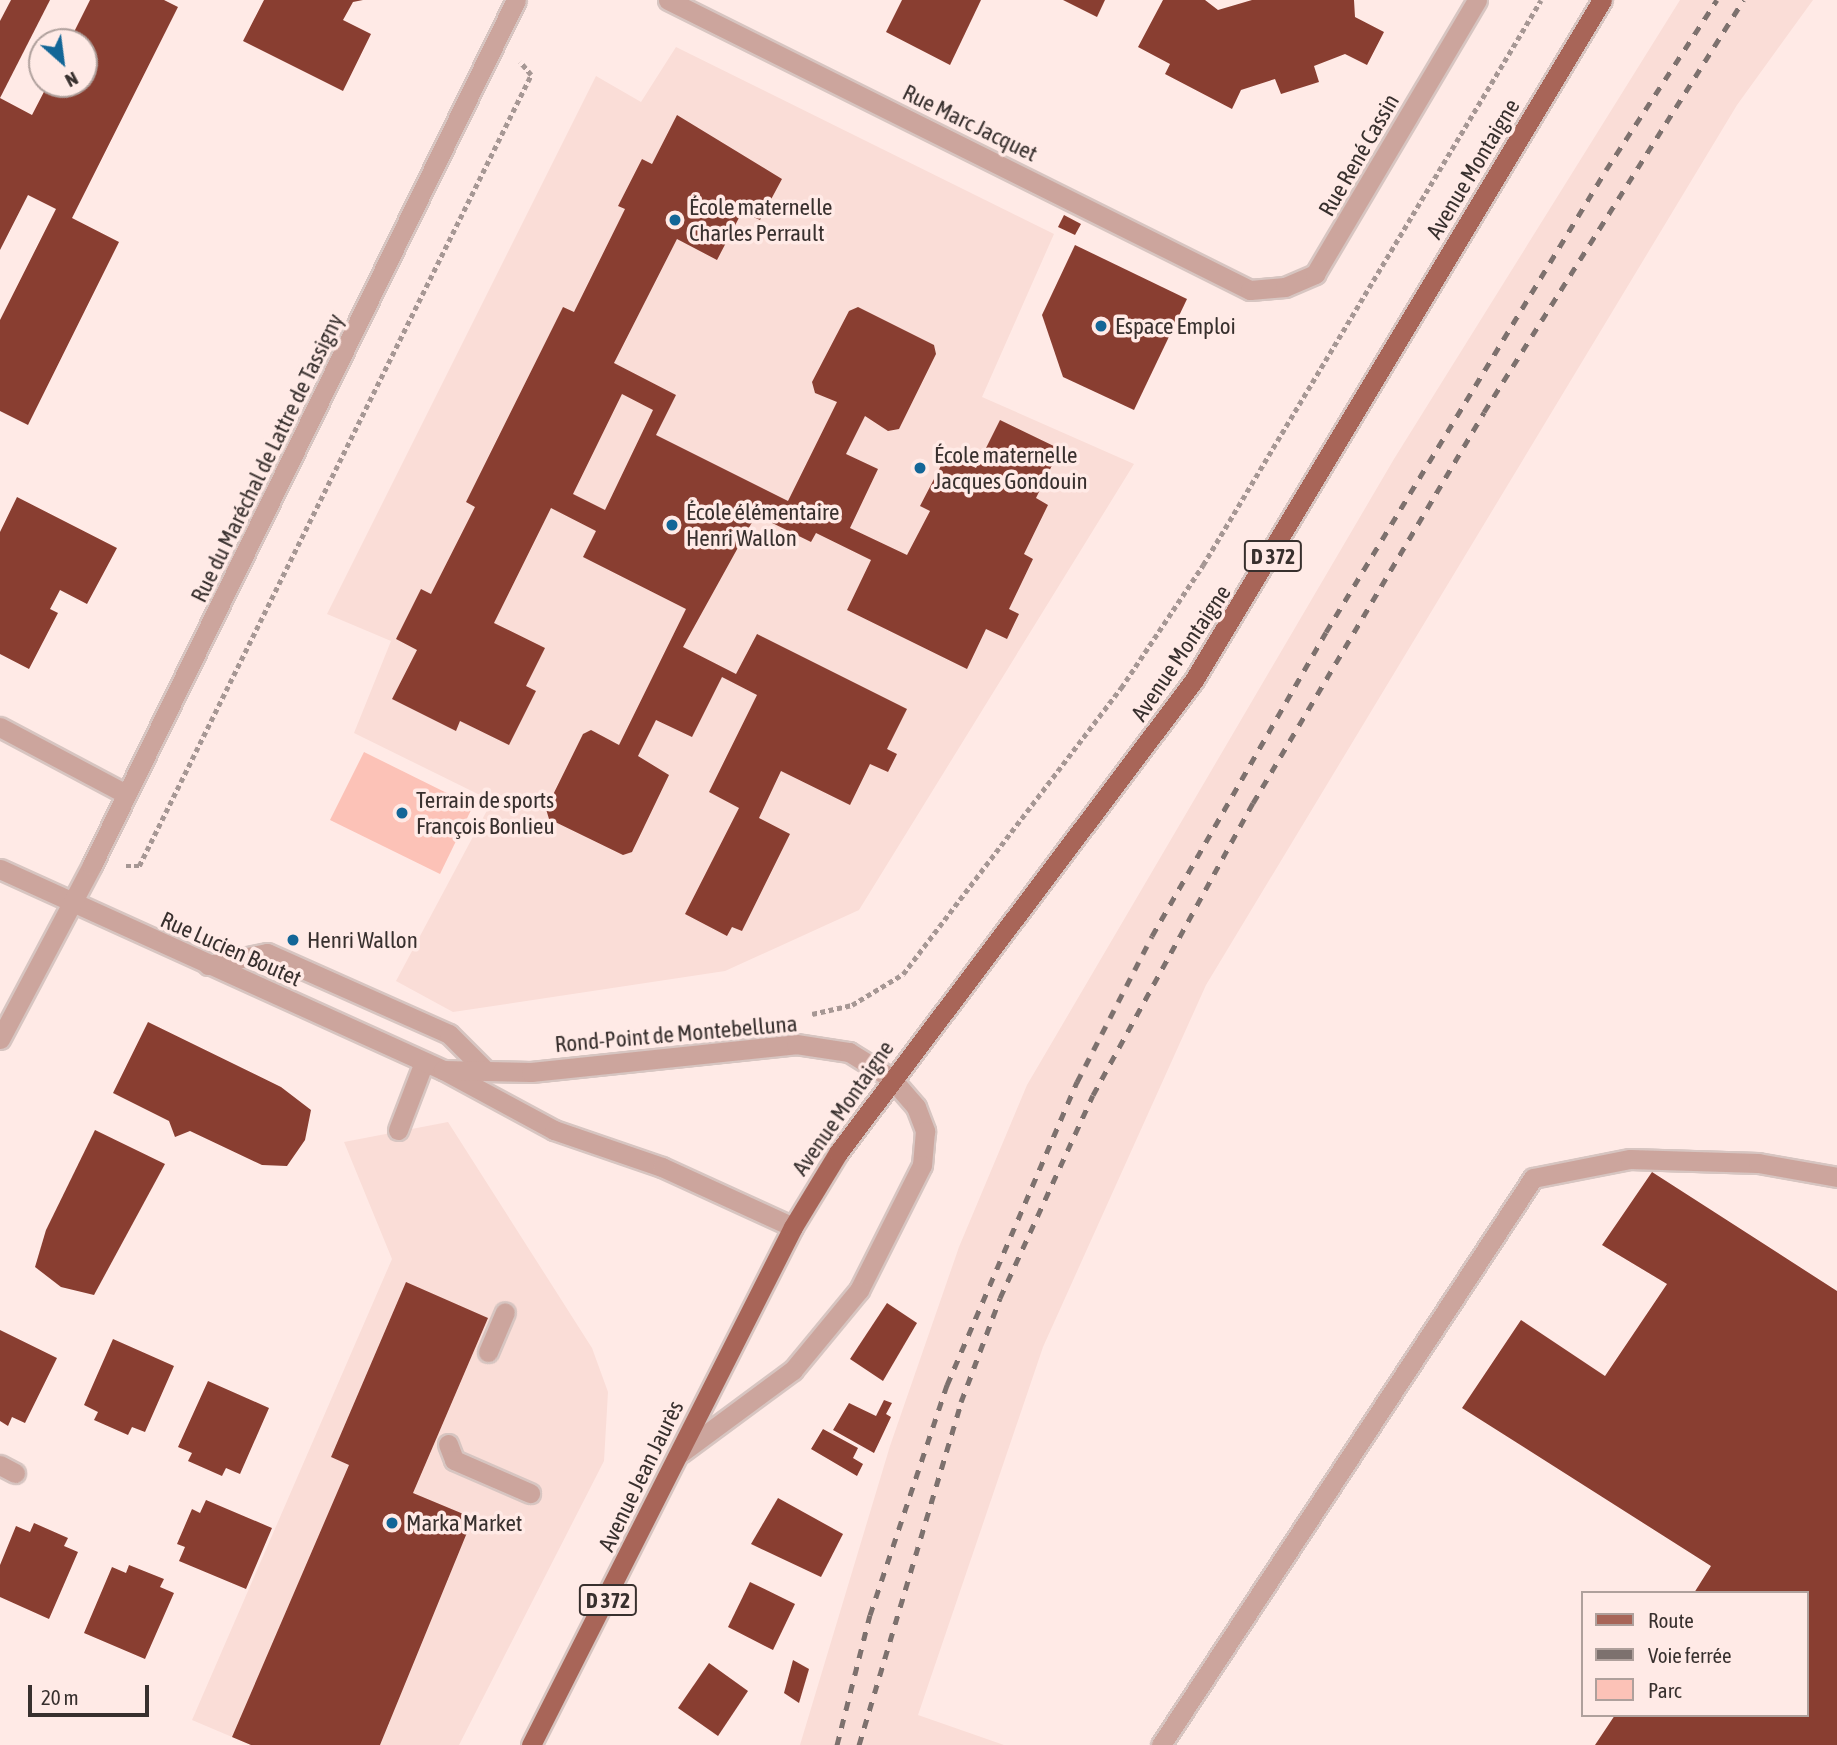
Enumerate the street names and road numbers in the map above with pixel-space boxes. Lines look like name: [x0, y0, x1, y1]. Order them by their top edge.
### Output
street label: Rue Marc Jacquet: [898, 79, 1042, 167]
street label: Rue René Cassin: [1313, 89, 1405, 221]
street label: Avenue Montaigne: [1420, 94, 1526, 244]
street label: Rue du Maréchal de Lattre de Tassigny: [185, 309, 349, 607]
road number: D 372: [1243, 538, 1303, 574]
street label: Avenue Montaigne: [1125, 580, 1237, 726]
street label: Rue Lucien Boutet: [156, 906, 306, 992]
street label: Rond-Point de Montebelluna: [554, 1010, 798, 1058]
street label: Avenue Montaigne: [786, 1035, 900, 1181]
street label: Avenue Jean Jaurès: [593, 1396, 689, 1556]
road number: D 372: [578, 1582, 638, 1618]

